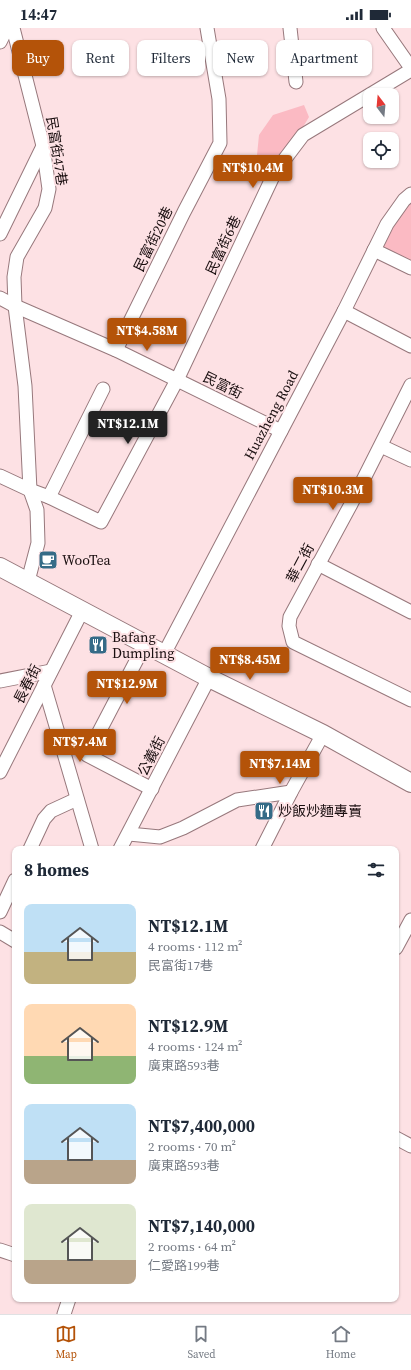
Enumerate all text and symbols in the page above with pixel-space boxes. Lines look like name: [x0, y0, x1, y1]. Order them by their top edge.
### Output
text: 14:47: [20, 4, 57, 25]
chip: Buy: [12, 40, 64, 76]
chip: Rent: [72, 40, 129, 76]
chip: Filters: [137, 40, 205, 76]
chip: New: [213, 40, 268, 76]
chip: Apartment: [276, 40, 372, 76]
north arrow: [363, 88, 399, 124]
map controls: [363, 88, 399, 168]
street label: 民富街47巷: [42, 115, 72, 187]
button: locate: [363, 132, 399, 168]
pin: NT$10.4M: [212, 155, 294, 189]
text: NT$10.4M: [222, 159, 284, 176]
street label: 民富街20巷: [129, 203, 177, 275]
street label: 民富街6巷: [201, 212, 245, 278]
pin: NT$4.58M: [106, 318, 188, 352]
text: NT$4.58M: [116, 322, 178, 339]
street label: 民富街: [200, 367, 246, 403]
street label: Huazheng Road: [239, 367, 303, 463]
pin: NT$12.1M: [87, 411, 169, 445]
text: NT$12.1M: [97, 415, 159, 432]
pin: NT$10.3M: [292, 477, 374, 511]
text: NT$10.3M: [302, 481, 364, 498]
street label: 華二街: [281, 540, 319, 586]
cafe icon: WooTea: [37, 549, 59, 571]
place label: WooTea: [62, 550, 111, 570]
place label: Bafang Dumpling: [112, 627, 175, 663]
restaurant icon: Bafang Dumpling: [87, 634, 109, 656]
pin: NT$8.45M: [209, 647, 291, 681]
text: NT$8.45M: [219, 651, 281, 668]
street label: 長春街: [9, 661, 45, 707]
pin: NT$12.9M: [86, 671, 168, 705]
text: NT$12.9M: [96, 675, 158, 692]
pin: NT$7.4M: [43, 729, 117, 763]
text: NT$7.4M: [53, 733, 107, 750]
street label: 公義街: [133, 733, 169, 779]
pin: NT$7.14M: [239, 751, 321, 785]
text: NT$7.14M: [249, 755, 311, 772]
restaurant icon: 炒飯炒麵專賣: [253, 800, 275, 822]
place label: 炒飯炒麵專賣: [278, 801, 362, 821]
text: 8 homes: [24, 858, 89, 882]
icon: filters: [365, 859, 387, 881]
text: NT$12.1M: [148, 914, 228, 938]
icon: home: [56, 920, 104, 968]
text: 4 rooms · 112 m²: [148, 938, 243, 955]
text: 民富街17巷: [148, 957, 213, 974]
text: NT$12.9M: [148, 1014, 228, 1038]
icon: home: [56, 1020, 104, 1068]
text: 4 rooms · 124 m²: [148, 1038, 243, 1055]
text: 廣東路593巷: [148, 1057, 220, 1074]
text: NT$7,400,000: [148, 1114, 255, 1138]
icon: home: [56, 1120, 104, 1168]
text: 2 rooms · 70 m²: [148, 1138, 236, 1155]
text: 廣東路593巷: [148, 1157, 220, 1174]
text: NT$7,140,000: [148, 1214, 255, 1238]
icon: home: [56, 1220, 104, 1268]
text: 2 rooms · 64 m²: [148, 1238, 236, 1255]
text: 仁愛路199巷: [148, 1257, 220, 1274]
tab: Map: [55, 1323, 77, 1362]
tab: Saved: [187, 1323, 216, 1362]
tab: Home: [326, 1323, 356, 1362]

